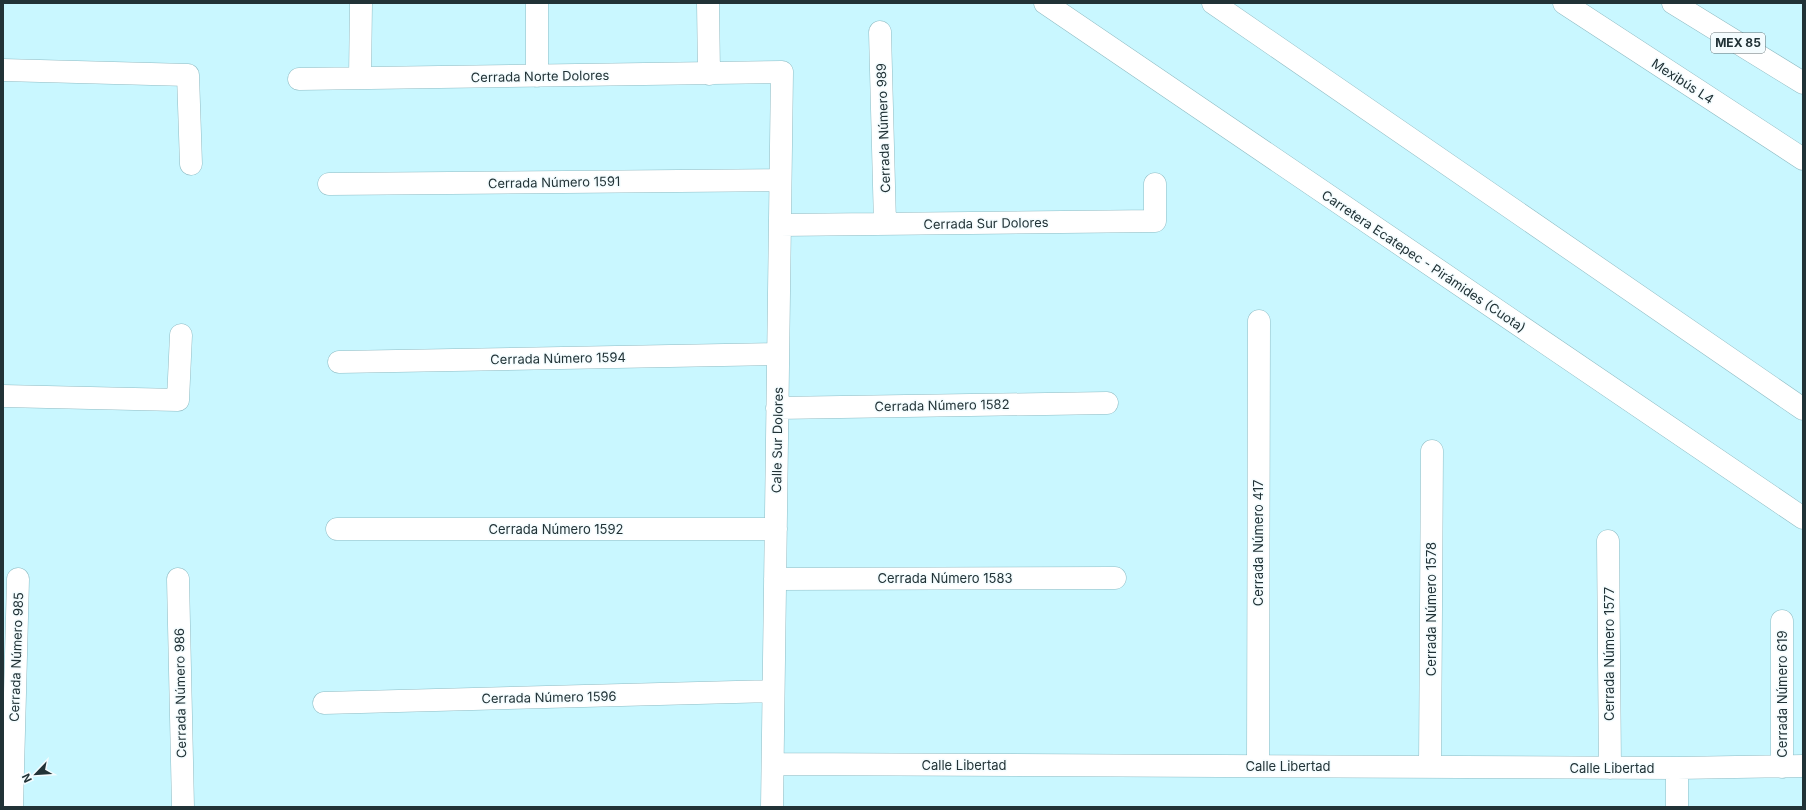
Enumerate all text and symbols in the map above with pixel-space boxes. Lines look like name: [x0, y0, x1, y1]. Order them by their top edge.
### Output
road number: MEX 85: [1711, 33, 1765, 53]
street label: Mexibús L4: [1649, 55, 1717, 107]
street label: Cerrada Número 989: [873, 63, 893, 193]
street label: Cerrada Norte Dolores: [471, 67, 610, 85]
street label: Cerrada Número 1591: [488, 173, 620, 191]
street label: Carretera Ecatepec - Pirámides (Cuota): [1319, 187, 1529, 335]
street label: Cerrada Sur Dolores: [923, 214, 1049, 232]
street label: Cerrada Número 1594: [490, 349, 626, 367]
street label: Calle Sur Dolores: [768, 387, 786, 493]
street label: Cerrada Número 1582: [874, 396, 1010, 414]
street label: Cerrada Número 417: [1250, 480, 1266, 606]
street label: Cerrada Número 1592: [488, 521, 624, 537]
street label: Cerrada Número 1578: [1423, 542, 1439, 676]
street label: Cerrada Número 1583: [877, 570, 1013, 586]
street label: Cerrada Número 1577: [1601, 587, 1617, 721]
street label: Cerrada Número 985: [6, 592, 26, 722]
street label: Cerrada Número 986: [171, 628, 189, 758]
street label: Cerrada Número 619: [1774, 630, 1790, 758]
street label: Cerrada Número 1596: [481, 688, 617, 706]
north arrow: [16, 754, 56, 794]
street label: Calle Libertad: [921, 757, 1007, 773]
street label: Calle Libertad: [1245, 758, 1331, 774]
street label: Calle Libertad: [1569, 760, 1655, 776]
text: N: [19, 771, 35, 785]

